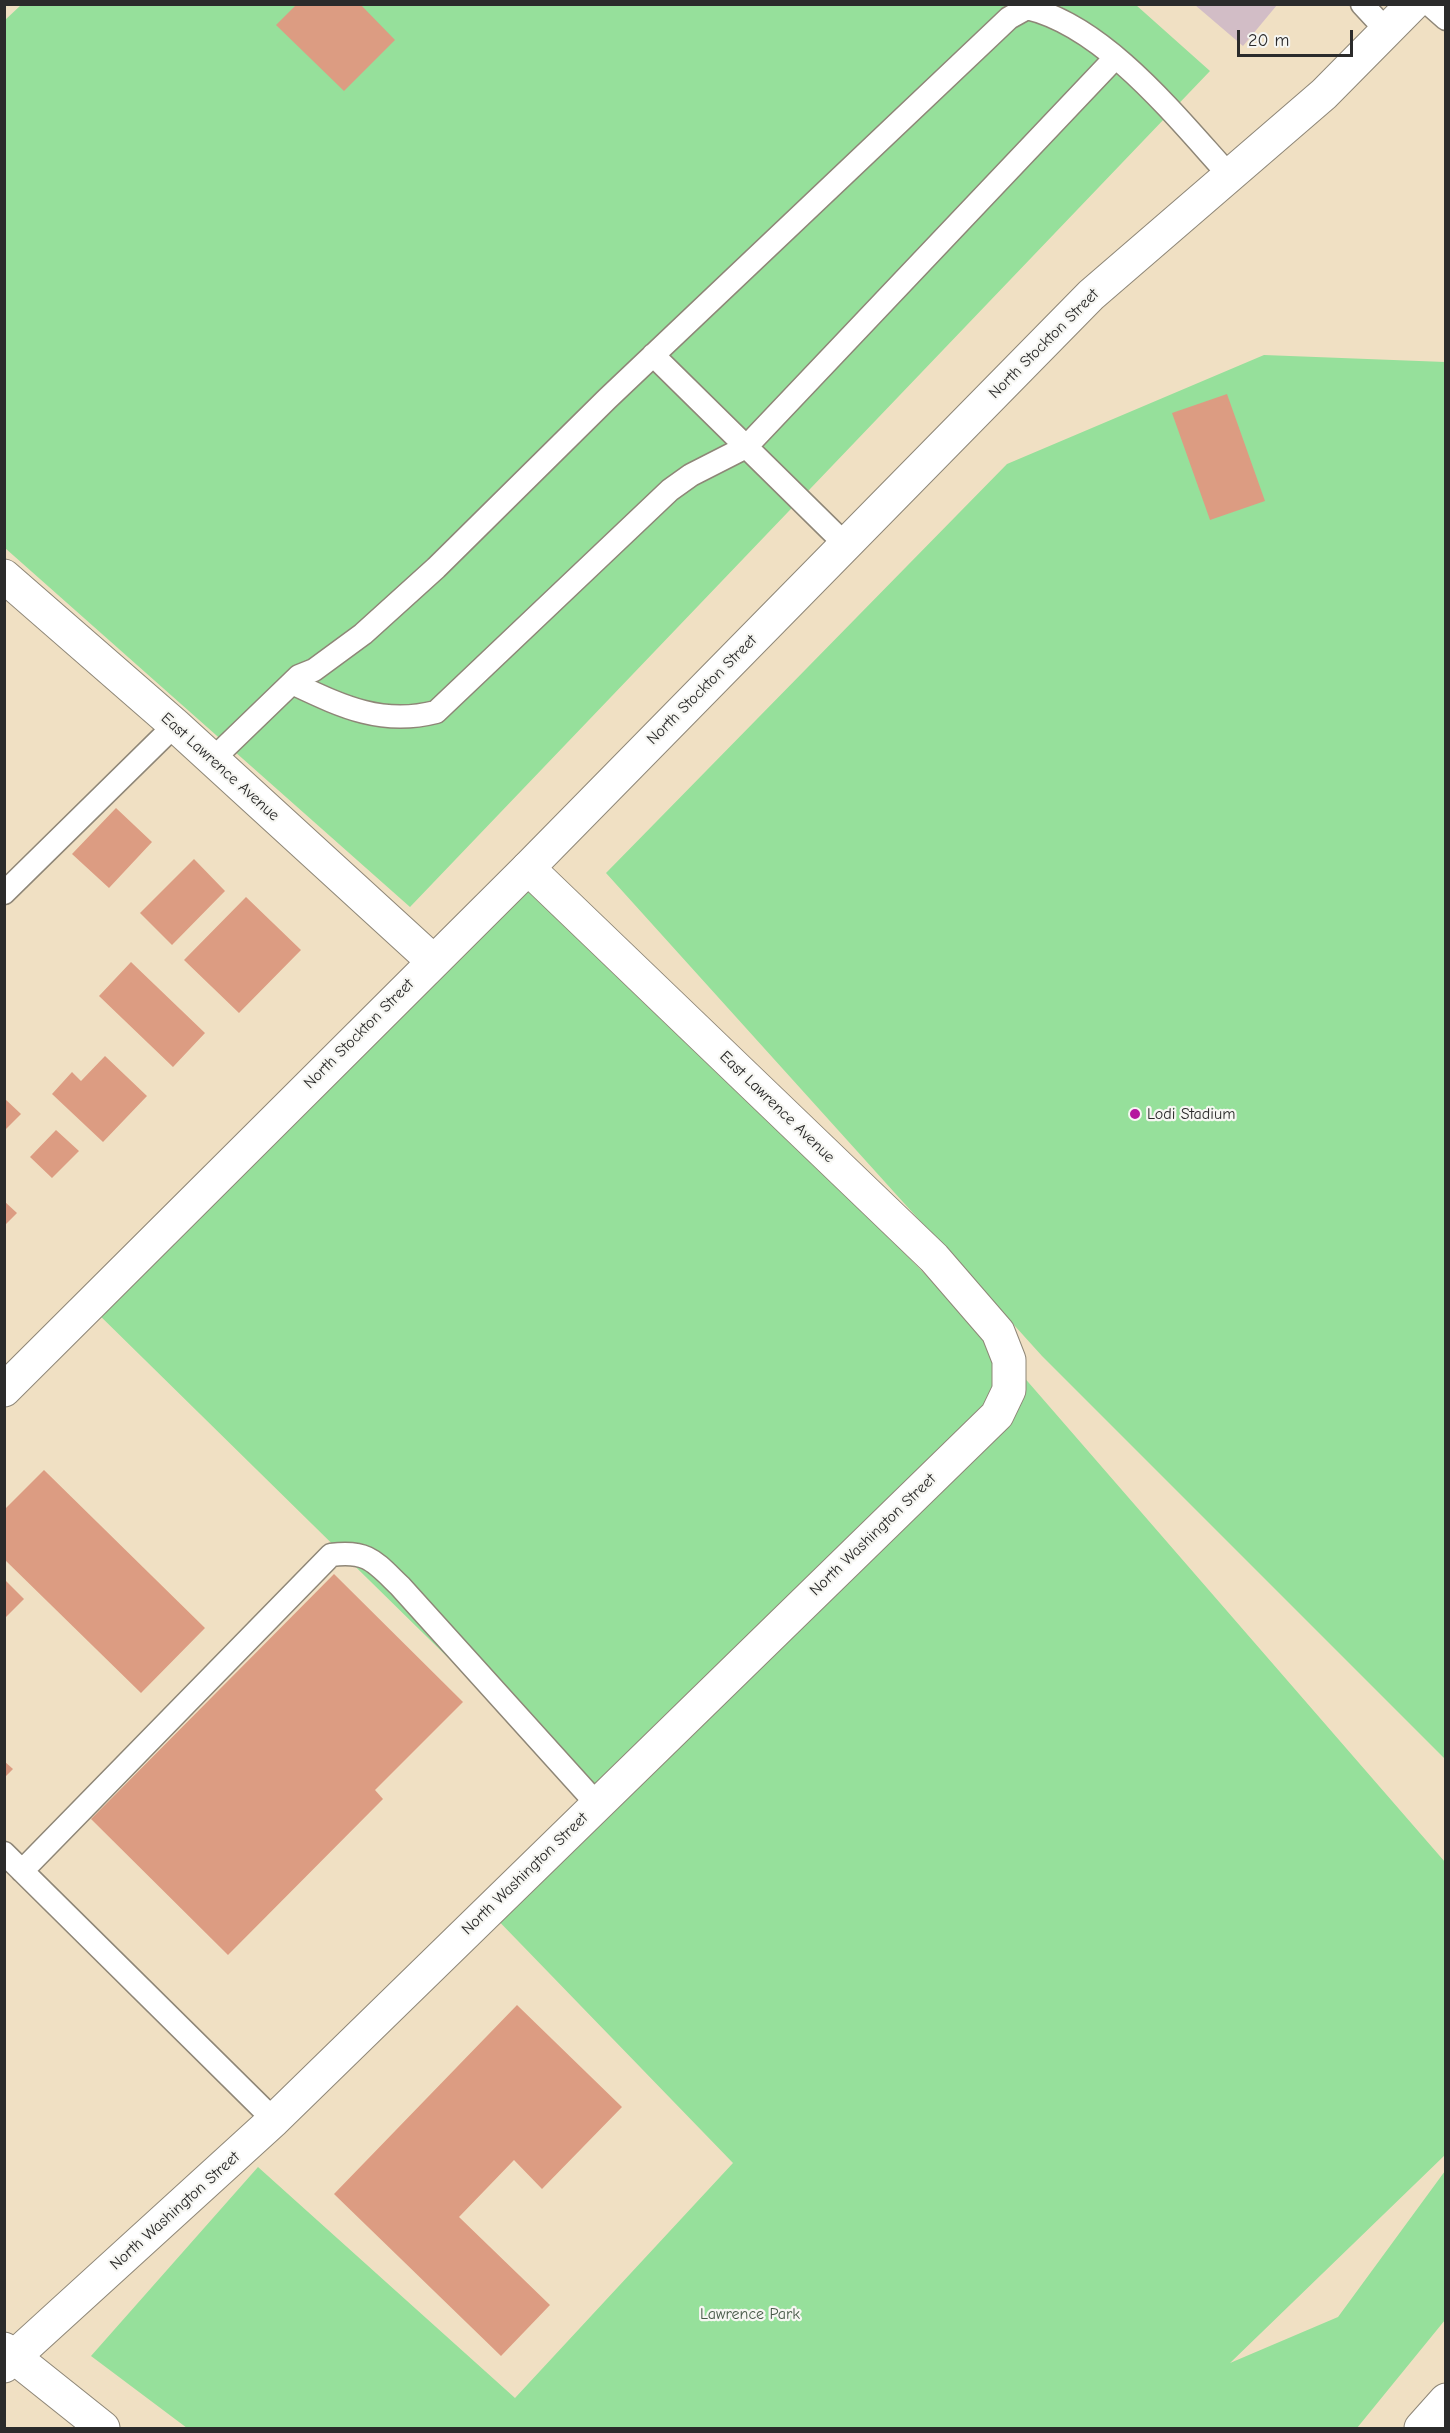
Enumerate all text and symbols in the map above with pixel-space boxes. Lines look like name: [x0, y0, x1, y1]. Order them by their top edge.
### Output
scale bar: [1240, 18, 1356, 56]
text: 20 m: [1248, 30, 1289, 51]
street label: North Stockton Street: [985, 285, 1103, 403]
street label: North Stockton Street: [643, 631, 761, 749]
street label: East Lawrence Avenue: [157, 709, 283, 825]
street label: North Stockton Street: [300, 975, 418, 1093]
street label: East Lawrence Avenue: [715, 1047, 839, 1167]
place label: Lodi Stadium: [1147, 1104, 1235, 1124]
marker: Lodi Stadium: [1128, 1107, 1142, 1121]
street label: North Washington Street: [806, 1470, 940, 1600]
street label: North Washington Street: [458, 1809, 592, 1939]
street label: North Washington Street: [106, 2148, 244, 2274]
park label: Lawrence Park: [700, 2304, 800, 2324]

